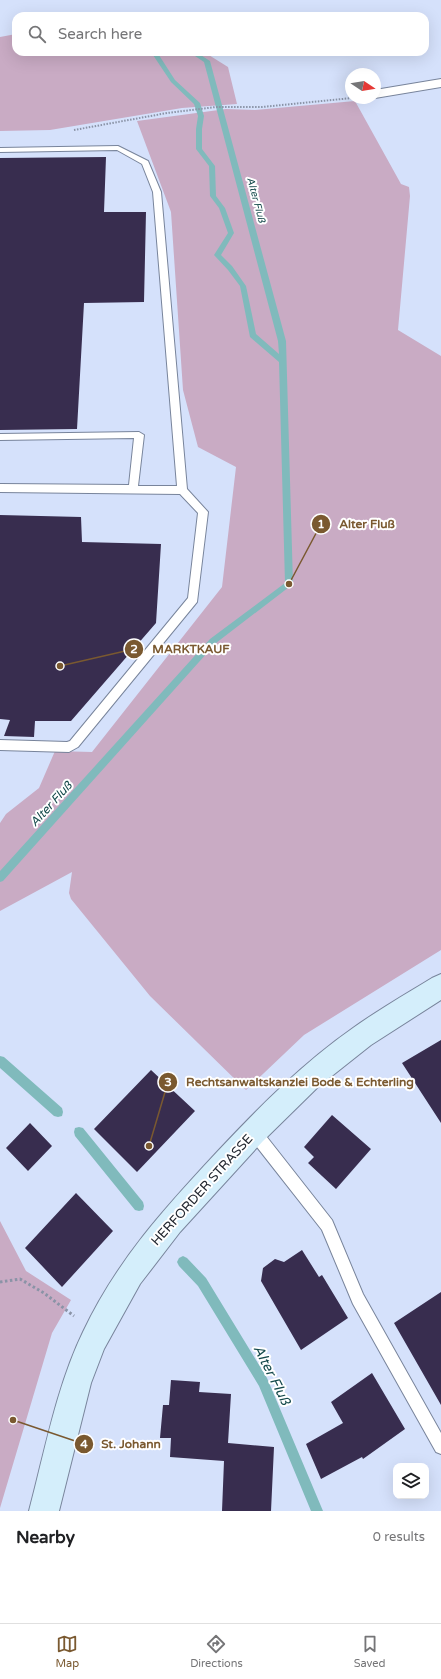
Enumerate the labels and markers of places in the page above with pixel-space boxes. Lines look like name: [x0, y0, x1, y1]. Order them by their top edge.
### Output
callout: Alter Fluß: [311, 512, 403, 536]
callout: MARKTKAUF: [124, 637, 238, 661]
callout: Rechtsanwaltskanzlei Bode & Echterling: [158, 1070, 422, 1094]
callout: St. Johann: [74, 1432, 169, 1456]

